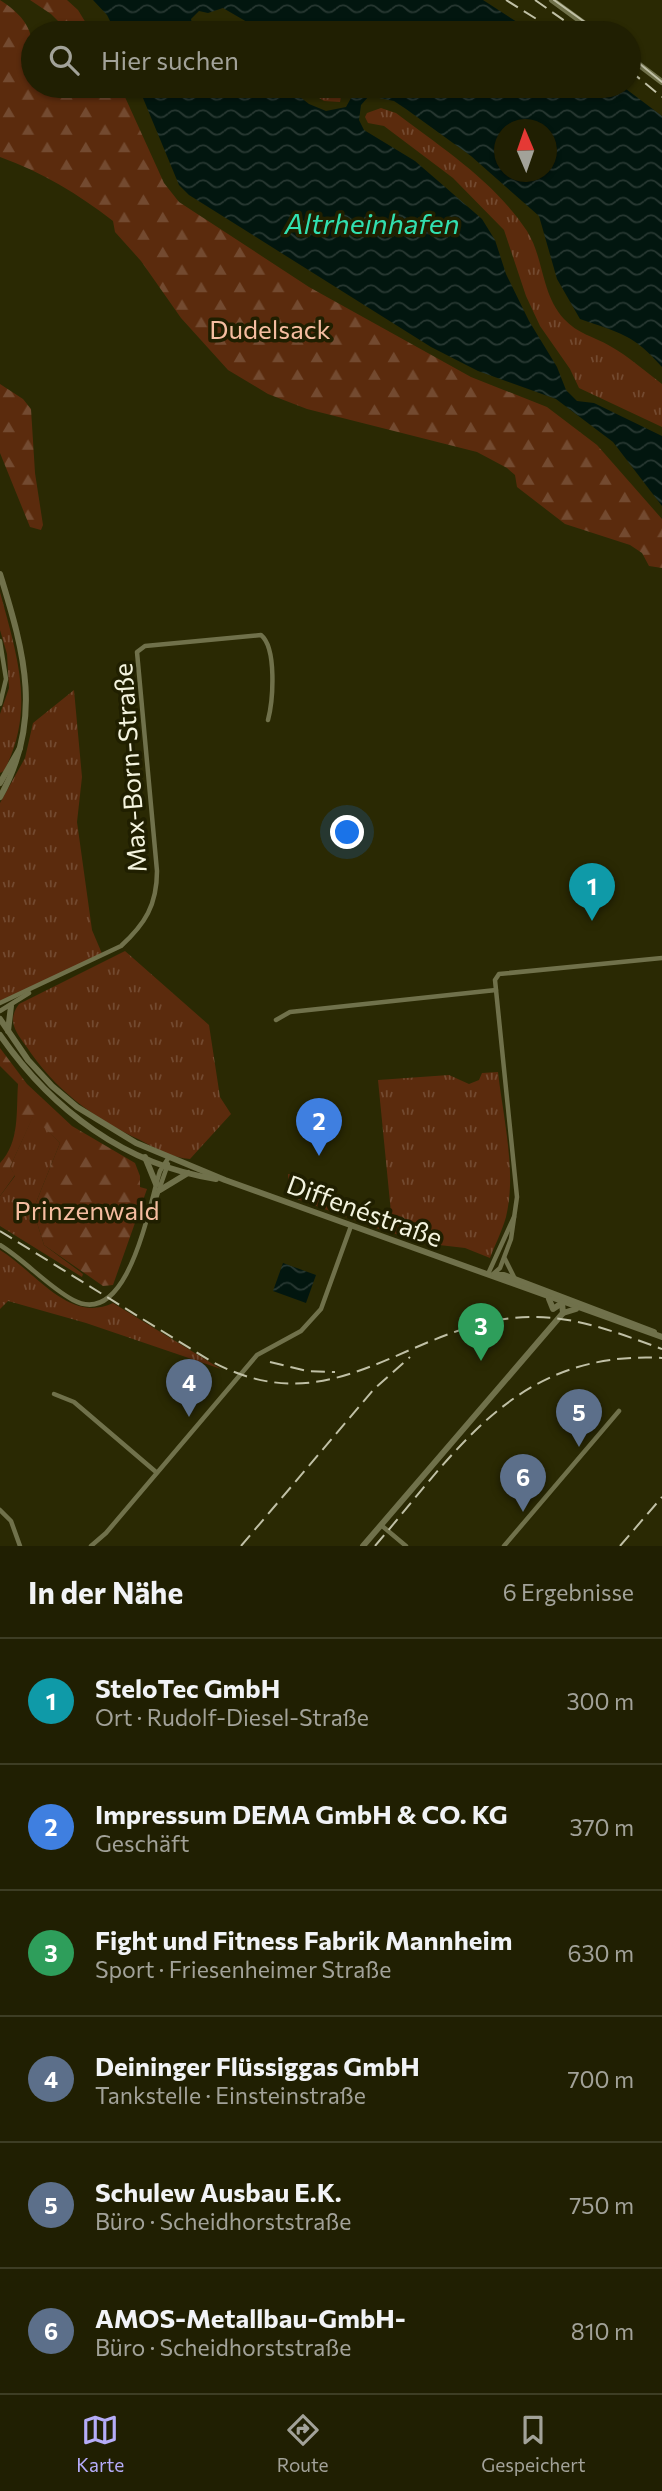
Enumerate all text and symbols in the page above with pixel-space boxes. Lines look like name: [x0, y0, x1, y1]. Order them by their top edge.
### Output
search box: [21, 21, 641, 98]
icon: search: [45, 41, 83, 79]
text: Hier suchen: [101, 44, 239, 75]
north arrow: [494, 119, 557, 182]
water label: Altrheinhafen: [283, 206, 460, 240]
park label: Dudelsack: [209, 313, 331, 344]
street label: Max-Born-Straße: [106, 662, 152, 874]
your location: [330, 815, 364, 849]
pin: 1: [569, 863, 615, 921]
pin: 2: [296, 1098, 342, 1156]
street label: Diffenéstraße: [283, 1168, 447, 1252]
park label: Prinzenwald: [14, 1194, 160, 1225]
pin: 3: [458, 1303, 504, 1361]
pin: 4: [166, 1359, 212, 1417]
pin: 5: [556, 1389, 602, 1447]
pin: 6: [500, 1454, 546, 1512]
text: In der Nähe: [28, 1573, 183, 1610]
text: 6 Ergebnisse: [503, 1578, 634, 1606]
text: SteloTec GmbH: [95, 1672, 280, 1703]
text: 1: [46, 1687, 56, 1715]
text: 300 m: [566, 1687, 634, 1715]
text: Ort · Rudolf-Diesel-Straße: [95, 1703, 369, 1731]
text: Impressum DEMA GmbH & CO. KG: [95, 1798, 508, 1829]
text: 2: [44, 1813, 58, 1841]
text: 370 m: [569, 1813, 634, 1841]
text: Geschäft: [95, 1829, 189, 1857]
text: Fight und Fitness Fabrik Mannheim: [95, 1924, 512, 1955]
text: 3: [44, 1939, 58, 1967]
text: 630 m: [568, 1939, 634, 1967]
text: Sport · Friesenheimer Straße: [95, 1955, 391, 1983]
text: Deininger Flüssiggas GmbH: [95, 2050, 420, 2081]
text: 4: [44, 2065, 58, 2093]
text: 700 m: [567, 2065, 634, 2093]
text: Tankstelle · Einsteinstraße: [95, 2081, 366, 2109]
text: Schulew Ausbau E.K.: [95, 2176, 342, 2207]
text: 5: [44, 2191, 58, 2219]
text: 750 m: [569, 2191, 634, 2219]
text: Büro · Scheidhorststraße: [95, 2207, 351, 2235]
text: AMOS-Metallbau-GmbH-: [95, 2302, 406, 2333]
text: 6: [44, 2317, 58, 2345]
text: 810 m: [571, 2317, 634, 2345]
text: Büro · Scheidhorststraße: [95, 2333, 351, 2361]
tab: Karte: [76, 2411, 124, 2476]
tab: Route: [277, 2411, 329, 2476]
tab: Gespeichert: [481, 2411, 586, 2476]

